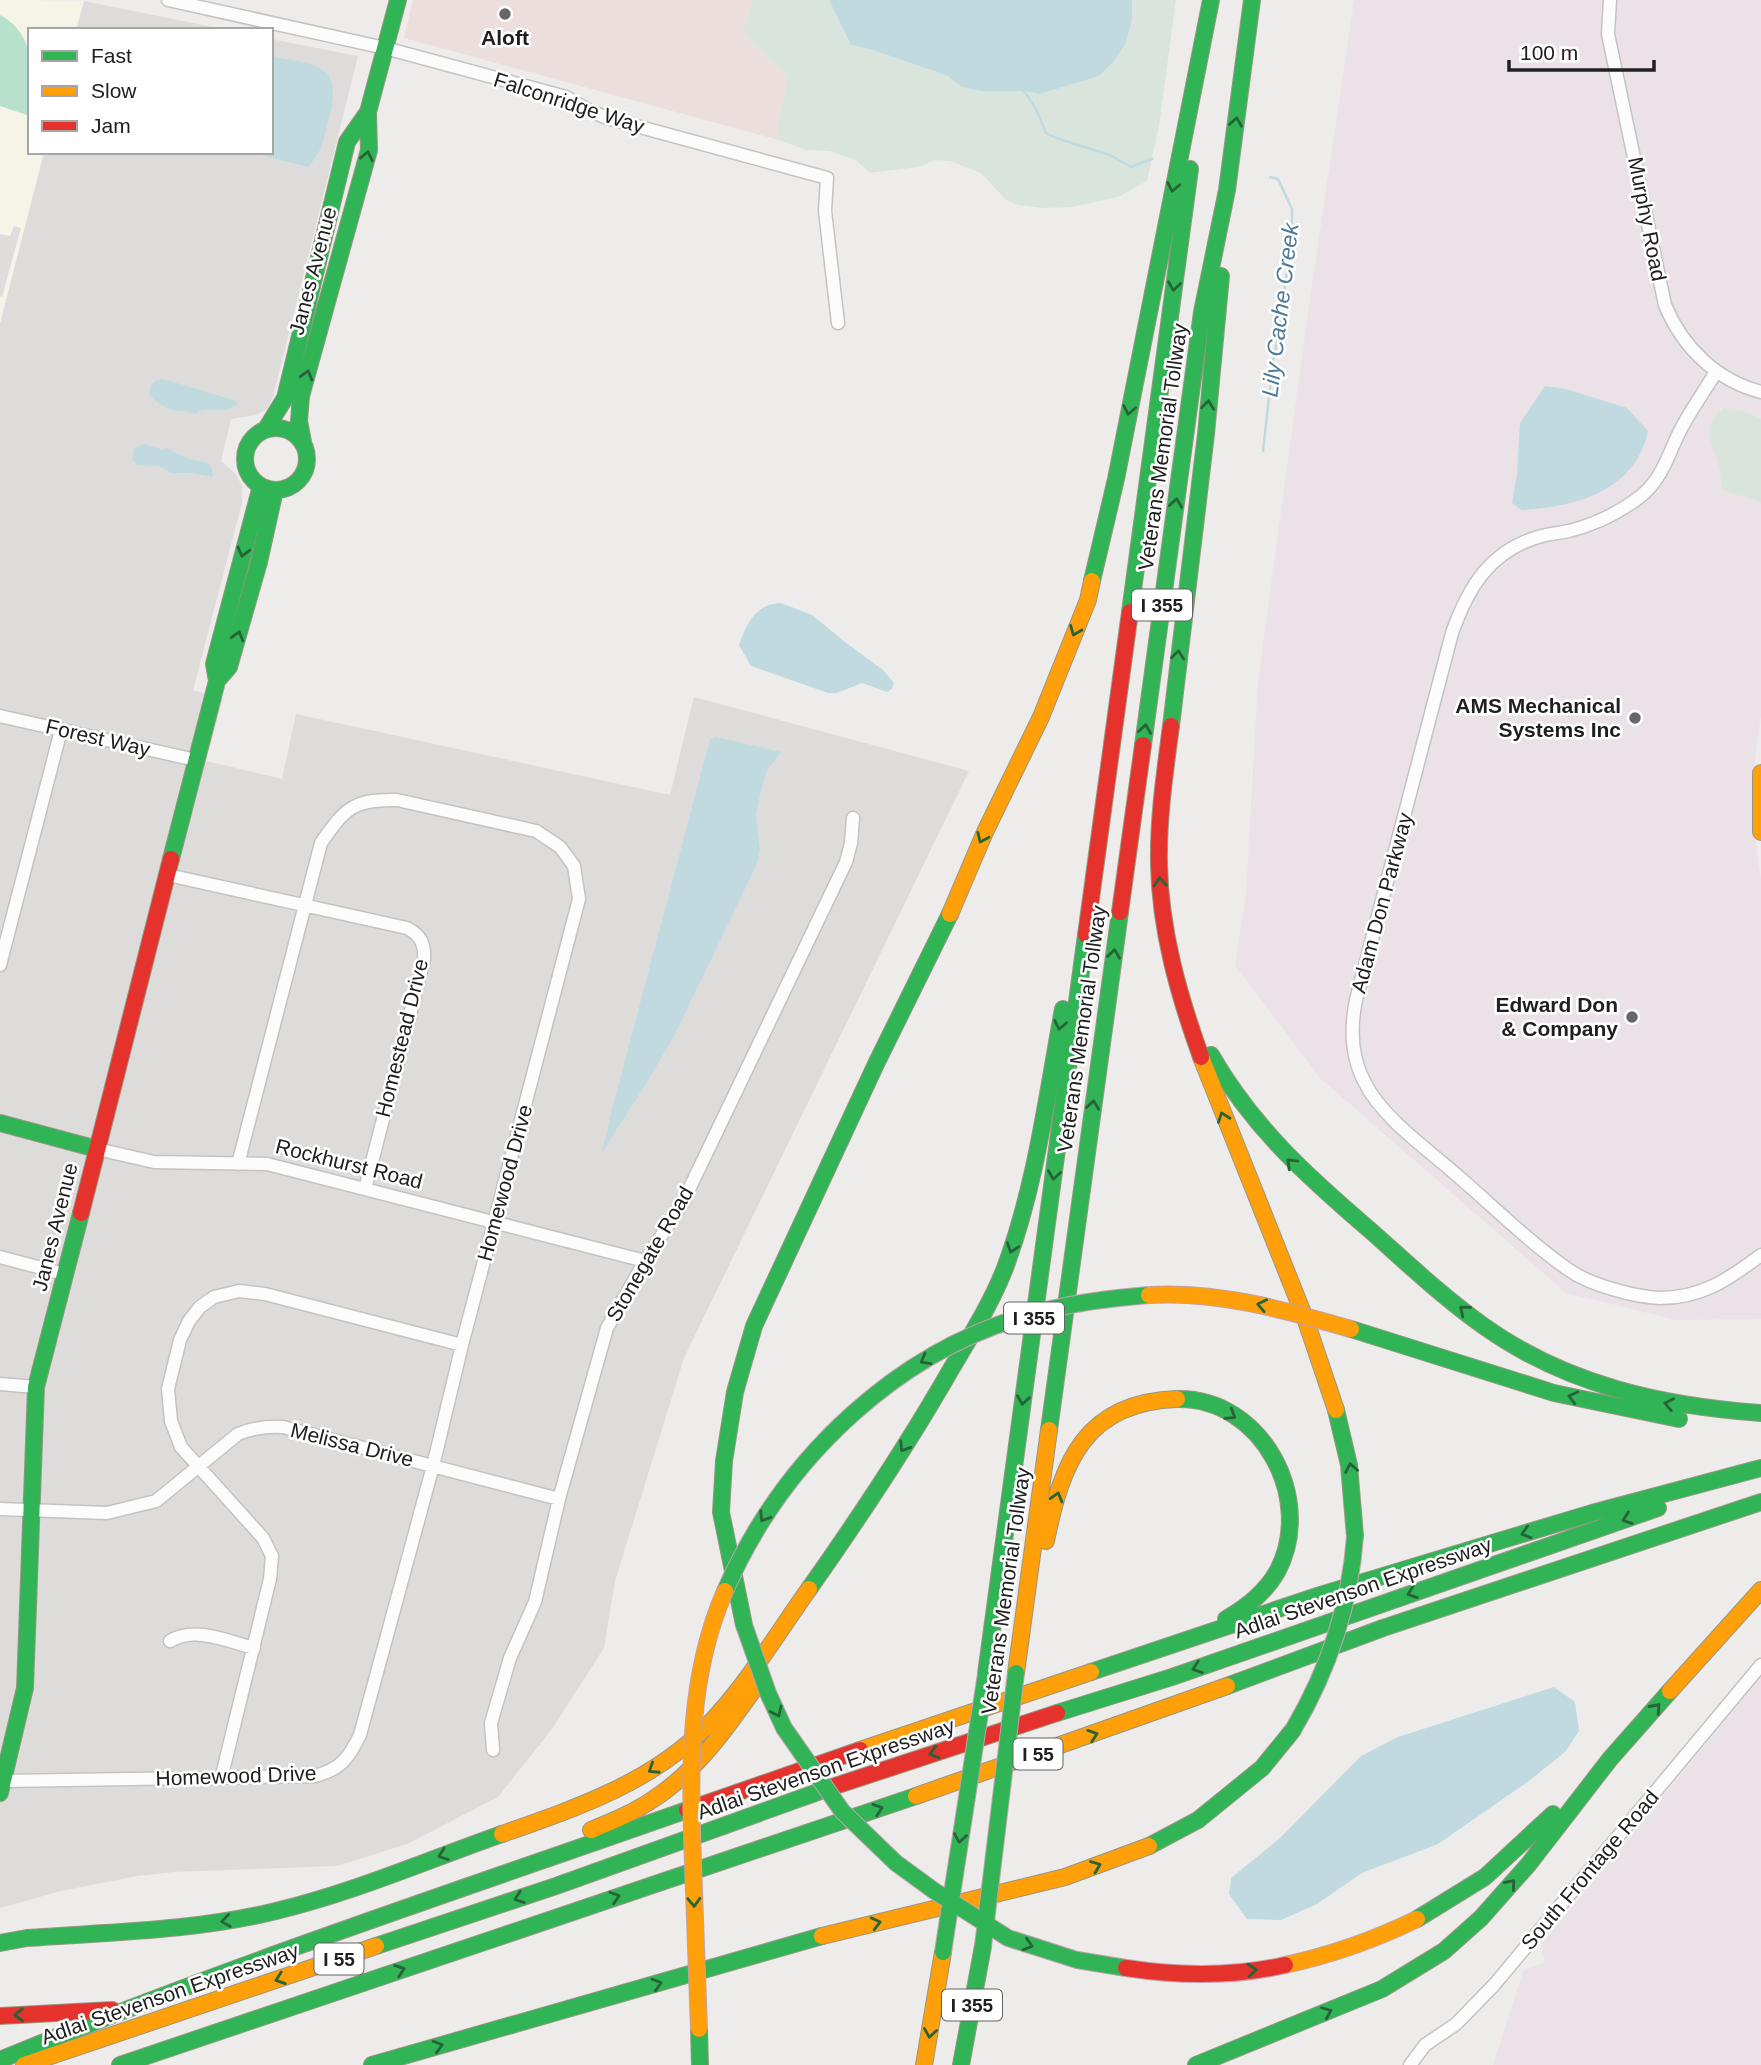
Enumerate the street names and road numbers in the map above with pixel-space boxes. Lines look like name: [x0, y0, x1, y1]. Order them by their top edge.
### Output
street label: Falconridge Way: [491, 67, 648, 138]
street label: Murphy Road: [1624, 155, 1671, 283]
street label: Janes Avenue: [284, 204, 341, 337]
street label: Veterans Memorial Tollway: [1134, 321, 1191, 572]
road number: I 355: [1132, 590, 1192, 620]
street label: Forest Way: [44, 714, 153, 761]
street label: Adam Don Parkway: [1346, 810, 1417, 995]
street label: Veterans Memorial Tollway: [1053, 903, 1110, 1154]
street label: Homestead Drive: [371, 956, 432, 1119]
street label: Homewood Drive: [473, 1102, 536, 1264]
street label: Rockhurst Road: [273, 1134, 425, 1193]
street label: Janes Avenue: [27, 1160, 82, 1293]
street label: Stonegate Road: [602, 1182, 697, 1325]
road number: I 355: [1004, 1302, 1064, 1334]
street label: Melissa Drive: [288, 1418, 416, 1471]
street label: Veterans Memorial Tollway: [977, 1465, 1034, 1716]
street label: Adlai Stevenson Expressway: [1231, 1532, 1495, 1642]
street label: Adlai Stevenson Expressway: [694, 1713, 958, 1823]
road number: I 55: [1014, 1738, 1062, 1770]
street label: Homewood Drive: [155, 1761, 317, 1790]
street label: South Frontage Road: [1516, 1785, 1663, 1954]
street label: Adlai Stevenson Expressway: [38, 1938, 302, 2048]
road number: I 55: [314, 1943, 364, 1974]
road number: I 355: [942, 1990, 1002, 2021]

